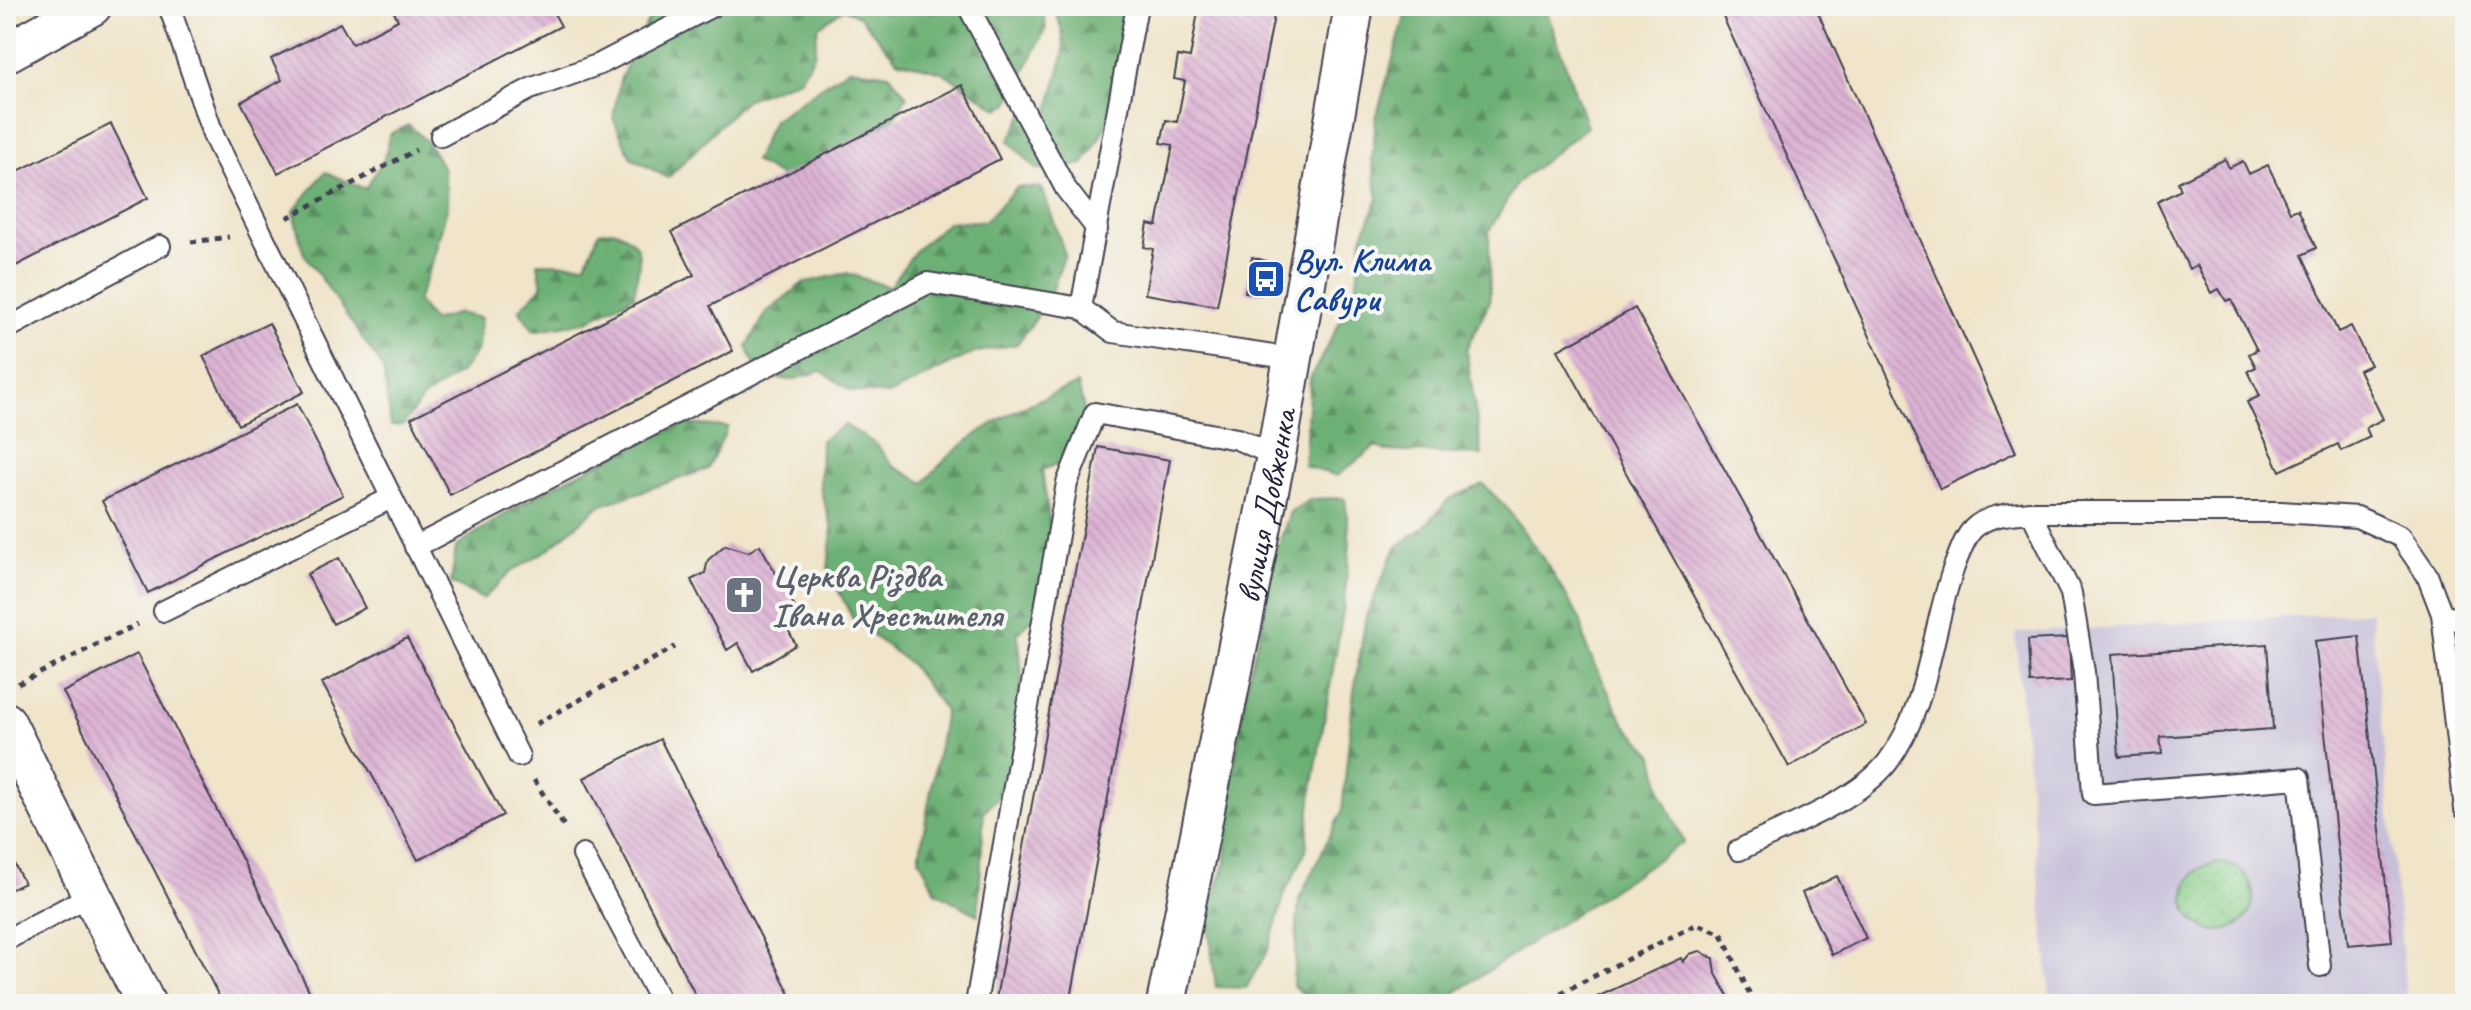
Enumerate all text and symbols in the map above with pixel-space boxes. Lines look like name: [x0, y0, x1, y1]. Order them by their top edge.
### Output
place label: Вул. Клима Савури: [1294, 238, 1432, 320]
bus stop icon: Вул. Клима Савури: [1245, 258, 1287, 300]
street label: вулиця Довженка: [1226, 403, 1306, 606]
place label: Церква Різдва Івана Хрестителя: [772, 554, 1005, 636]
church icon: Церква Різдва Івана Хрестителя: [723, 574, 765, 616]

